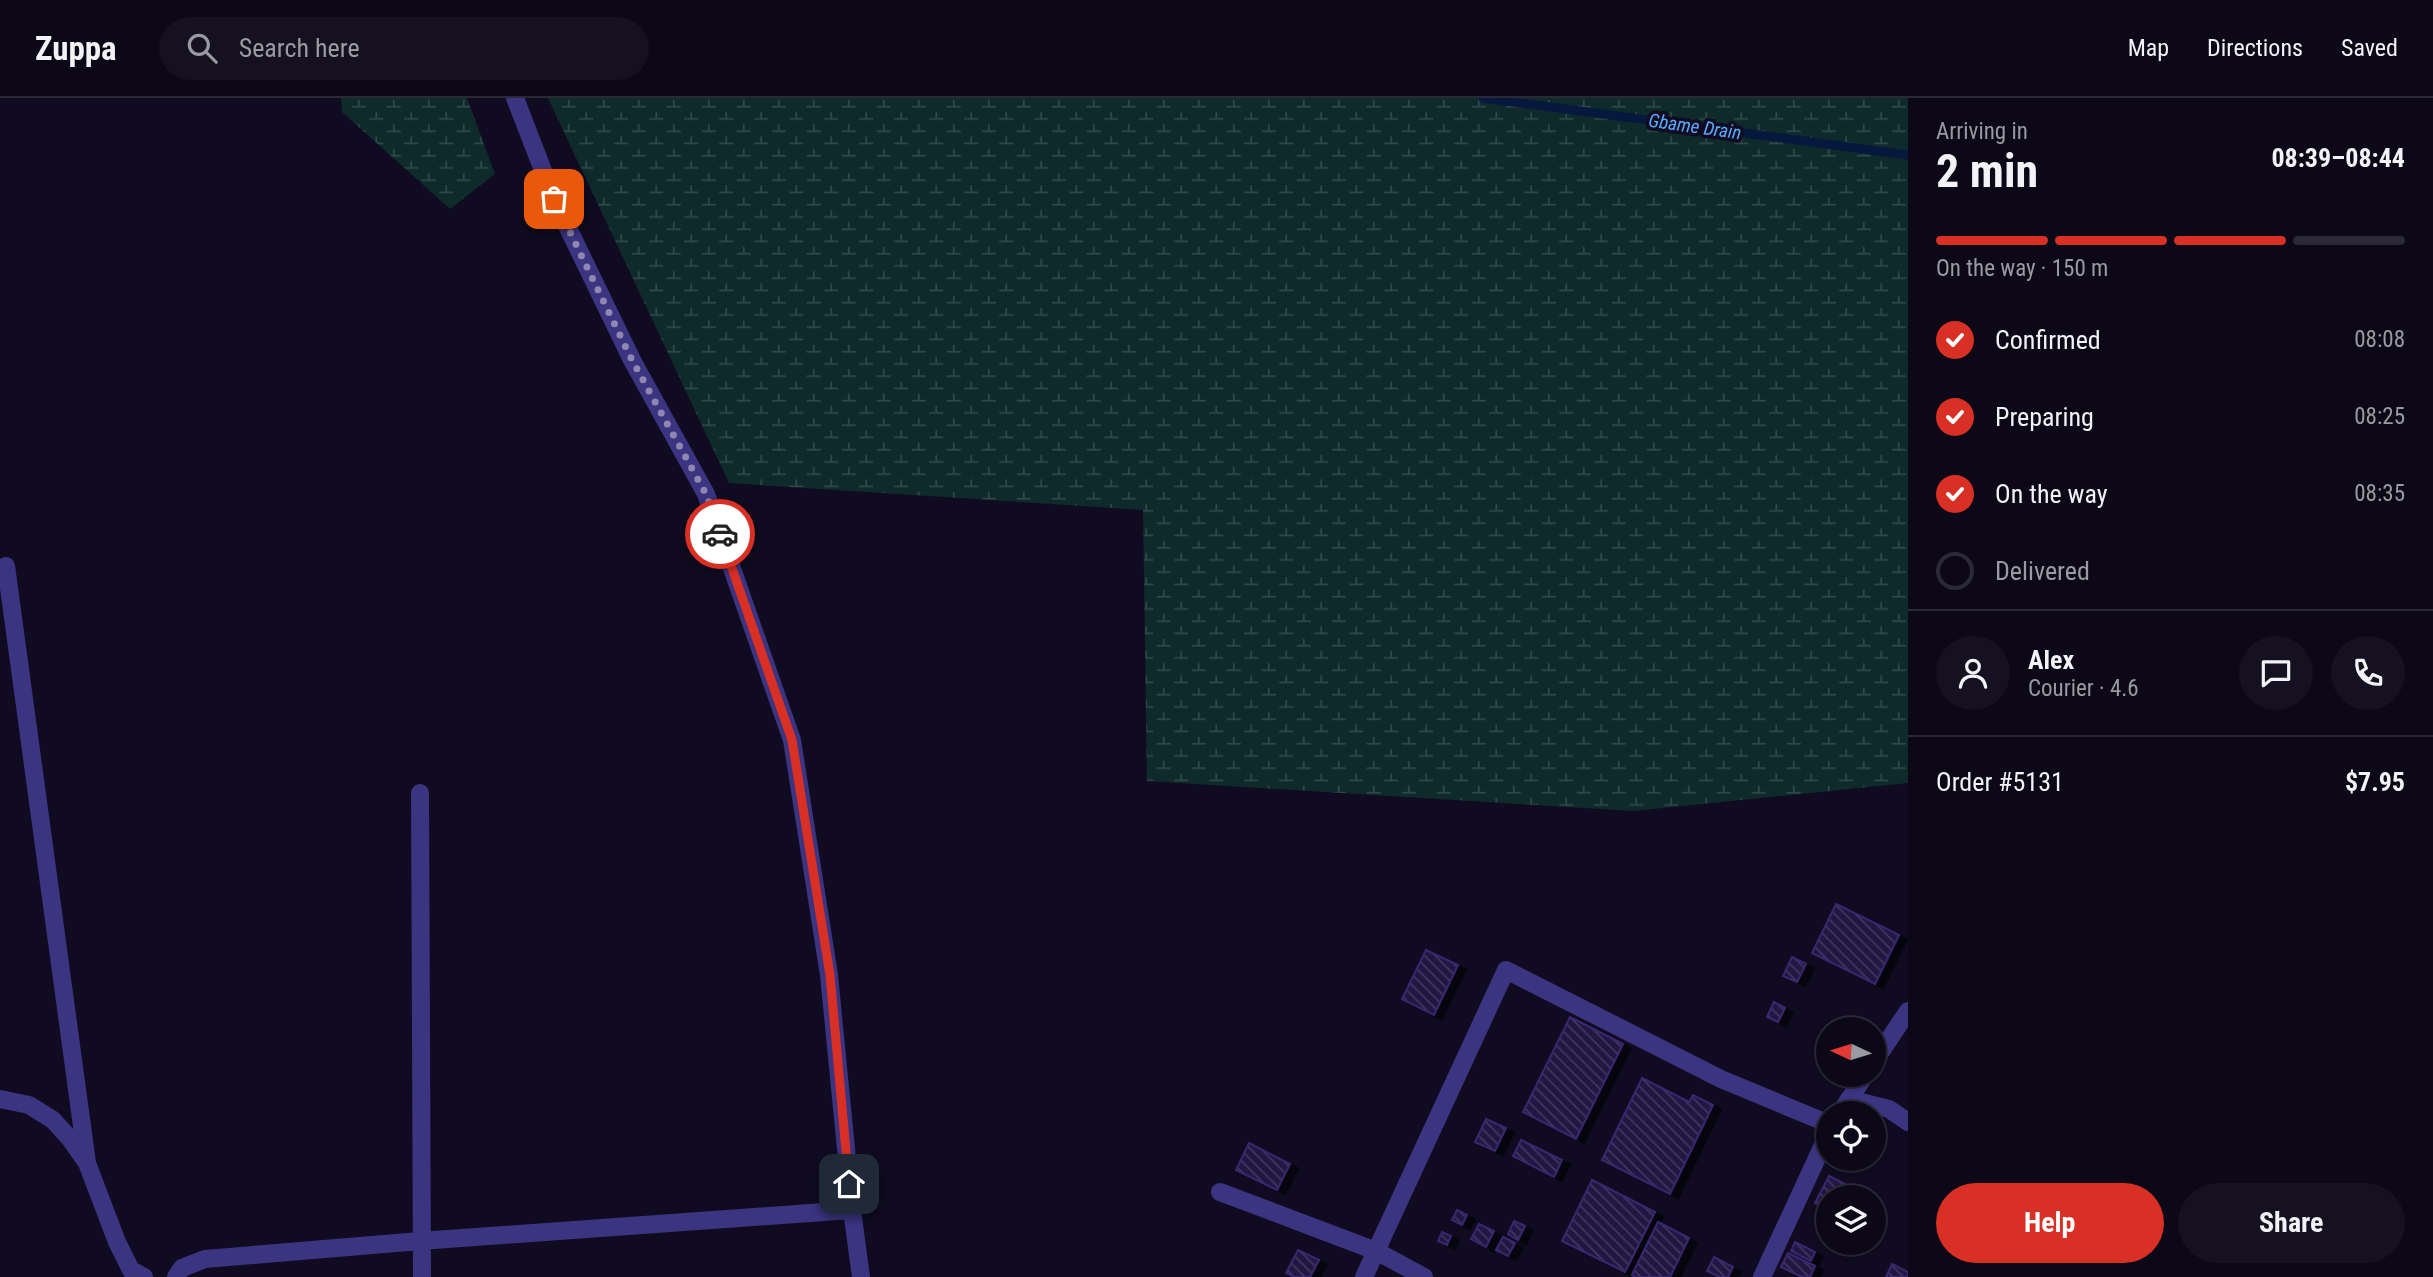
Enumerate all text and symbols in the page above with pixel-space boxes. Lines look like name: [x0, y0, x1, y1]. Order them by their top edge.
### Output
search box: [159, 17, 649, 80]
text: Zuppa: [35, 29, 117, 68]
icon: search: [183, 29, 221, 67]
text: Search here: [239, 33, 360, 63]
text: Map: [2128, 34, 2169, 62]
text: Directions: [2207, 34, 2303, 62]
text: Saved: [2341, 34, 2398, 62]
water label: Gbame Drain: [1647, 109, 1743, 144]
text: Arriving in: [1936, 118, 2028, 145]
text: 08:39–08:44: [2271, 143, 2405, 173]
text: 2 min: [1936, 144, 2038, 198]
pin: [524, 169, 584, 229]
icon: bag: [535, 180, 573, 218]
text: On the way · 150 m: [1936, 255, 2108, 282]
icon: check: [1936, 321, 1974, 359]
text: Confirmed: [1995, 325, 2101, 355]
text: 08:08: [2354, 326, 2405, 353]
icon: check: [1936, 398, 1974, 436]
text: Preparing: [1995, 402, 2094, 432]
text: 08:25: [2354, 403, 2405, 430]
icon: check: [1936, 475, 1974, 513]
text: On the way: [1995, 479, 2108, 509]
text: 08:35: [2354, 480, 2405, 507]
courier: [685, 499, 755, 569]
icon: car: [701, 515, 739, 553]
text: Delivered: [1995, 556, 2090, 586]
button: person: [1936, 636, 2010, 710]
button: chat: [2239, 636, 2313, 710]
button: phone: [2331, 636, 2405, 710]
text: Alex: [2028, 645, 2074, 675]
text: Courier · 4.6: [2028, 675, 2139, 702]
text: Order #5131: [1936, 767, 2064, 797]
text: $7.95: [2345, 767, 2405, 797]
north arrow: [1816, 1017, 1886, 1087]
map controls: [1816, 1017, 1886, 1255]
button: locate: [1816, 1101, 1886, 1171]
pin: [819, 1154, 879, 1214]
icon: home: [830, 1165, 868, 1203]
button: Help: [1936, 1183, 2164, 1263]
button: Share: [2178, 1183, 2405, 1263]
button: layers: [1816, 1185, 1886, 1255]

